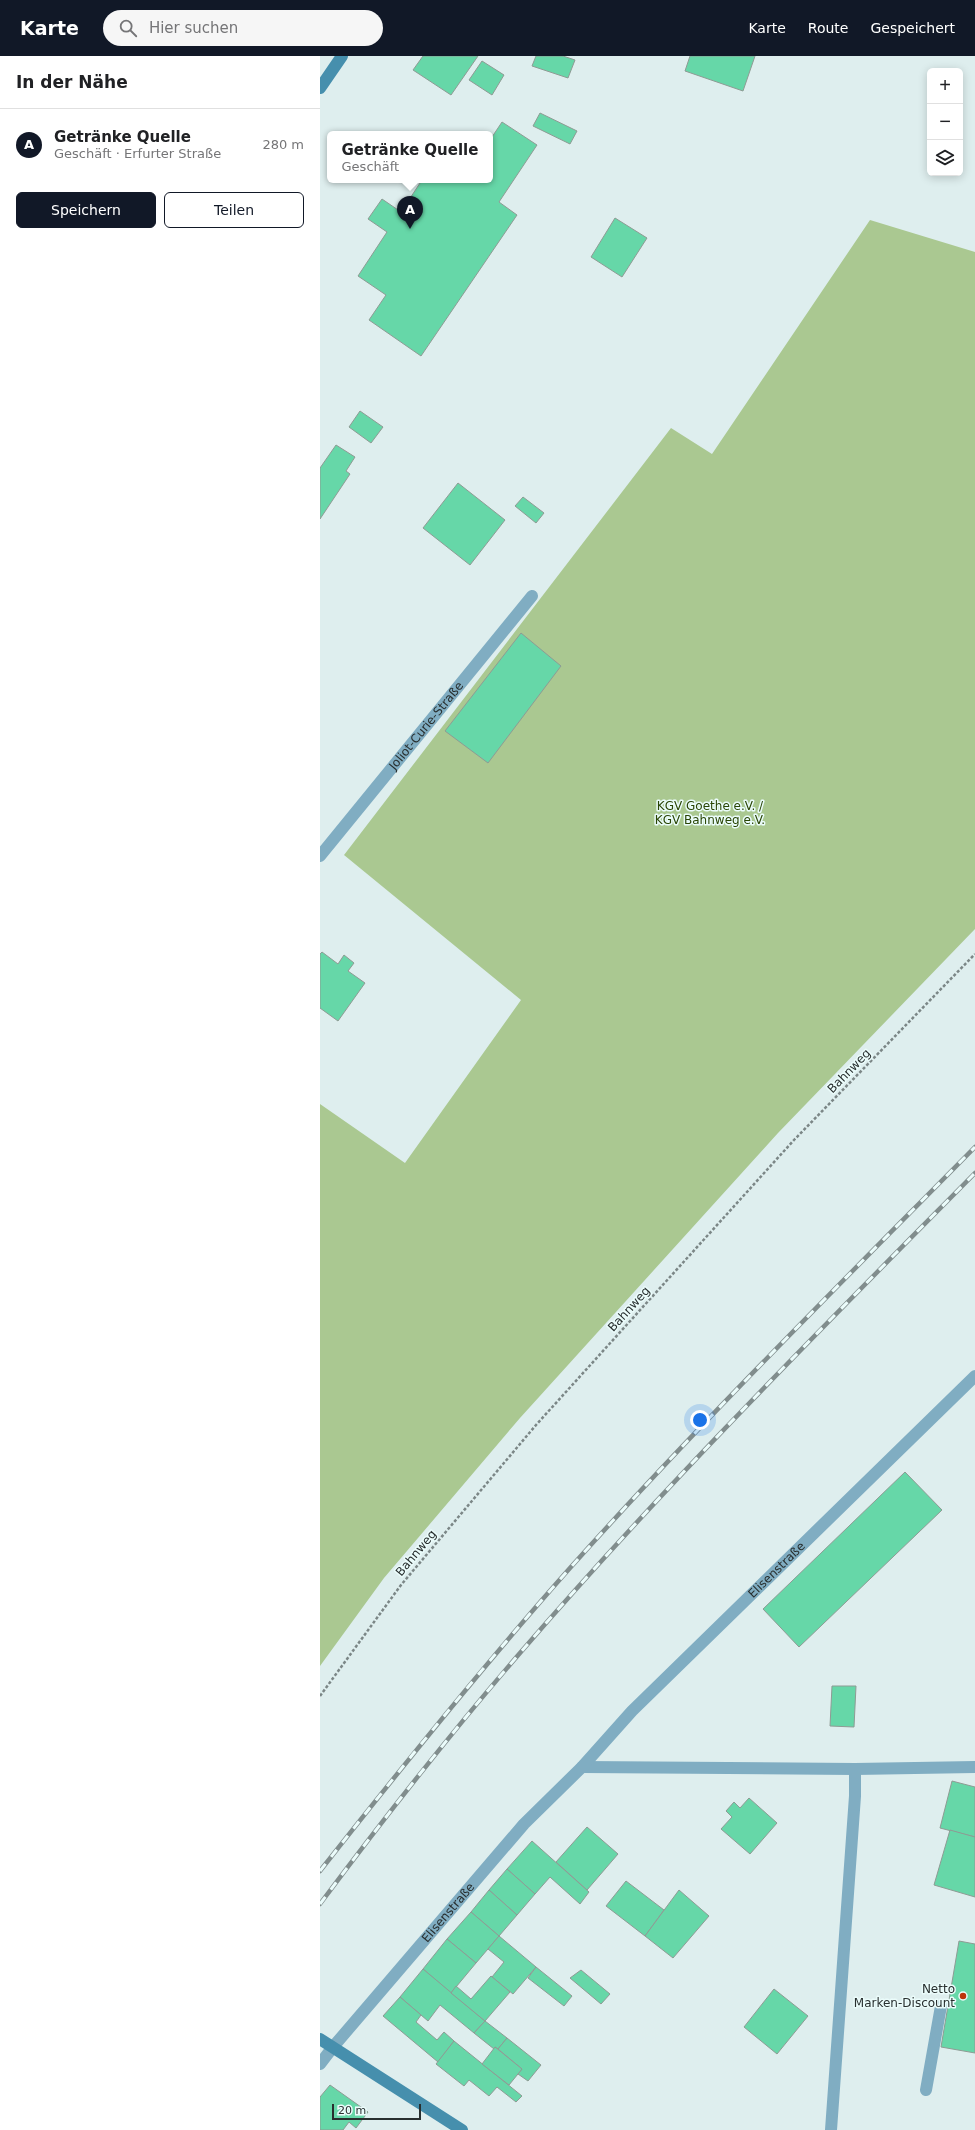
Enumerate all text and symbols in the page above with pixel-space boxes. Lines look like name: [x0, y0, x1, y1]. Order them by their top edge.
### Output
search box: [103, 10, 383, 46]
text: Karte: [20, 17, 79, 39]
icon: search: [117, 17, 139, 39]
text: Hier suchen: [149, 19, 238, 37]
text: Karte: [748, 20, 786, 36]
text: Route: [808, 20, 848, 36]
text: Gespeichert: [870, 20, 955, 36]
map controls: [927, 68, 963, 176]
button: +: [927, 68, 963, 104]
text: In der Nähe: [16, 72, 128, 92]
button: −: [927, 104, 963, 140]
text: Getränke Quelle: [54, 128, 191, 146]
popup: [327, 131, 493, 183]
text: A: [24, 137, 34, 152]
text: 280 m: [262, 137, 304, 152]
button: layers: [927, 140, 963, 176]
text: Getränke Quelle: [342, 141, 478, 159]
text: Geschäft · Erfurter Straße: [54, 146, 221, 161]
text: Geschäft: [342, 159, 399, 174]
button: Speichern: [16, 192, 156, 228]
button: Teilen: [164, 192, 304, 228]
pin: A: [397, 196, 423, 229]
street label: Joliot-Curie-Straße: [385, 679, 466, 773]
park label: KGV Goethe e.V. / KGV Bahnweg e.V.: [655, 799, 765, 827]
street label: Bahnweg: [825, 1046, 873, 1096]
street label: Bahnweg: [605, 1284, 653, 1334]
your location: [690, 1410, 710, 1430]
street label: Bahnweg: [393, 1527, 439, 1579]
street label: Elisenstraße: [745, 1539, 808, 1601]
street label: Elisenstraße: [419, 1880, 477, 1945]
place label: Netto Marken-Discount: [854, 1982, 955, 2010]
marker: Netto Marken-Discount: [958, 1991, 968, 2001]
scale bar: [332, 2102, 421, 2121]
text: 20 m: [338, 2104, 366, 2117]

